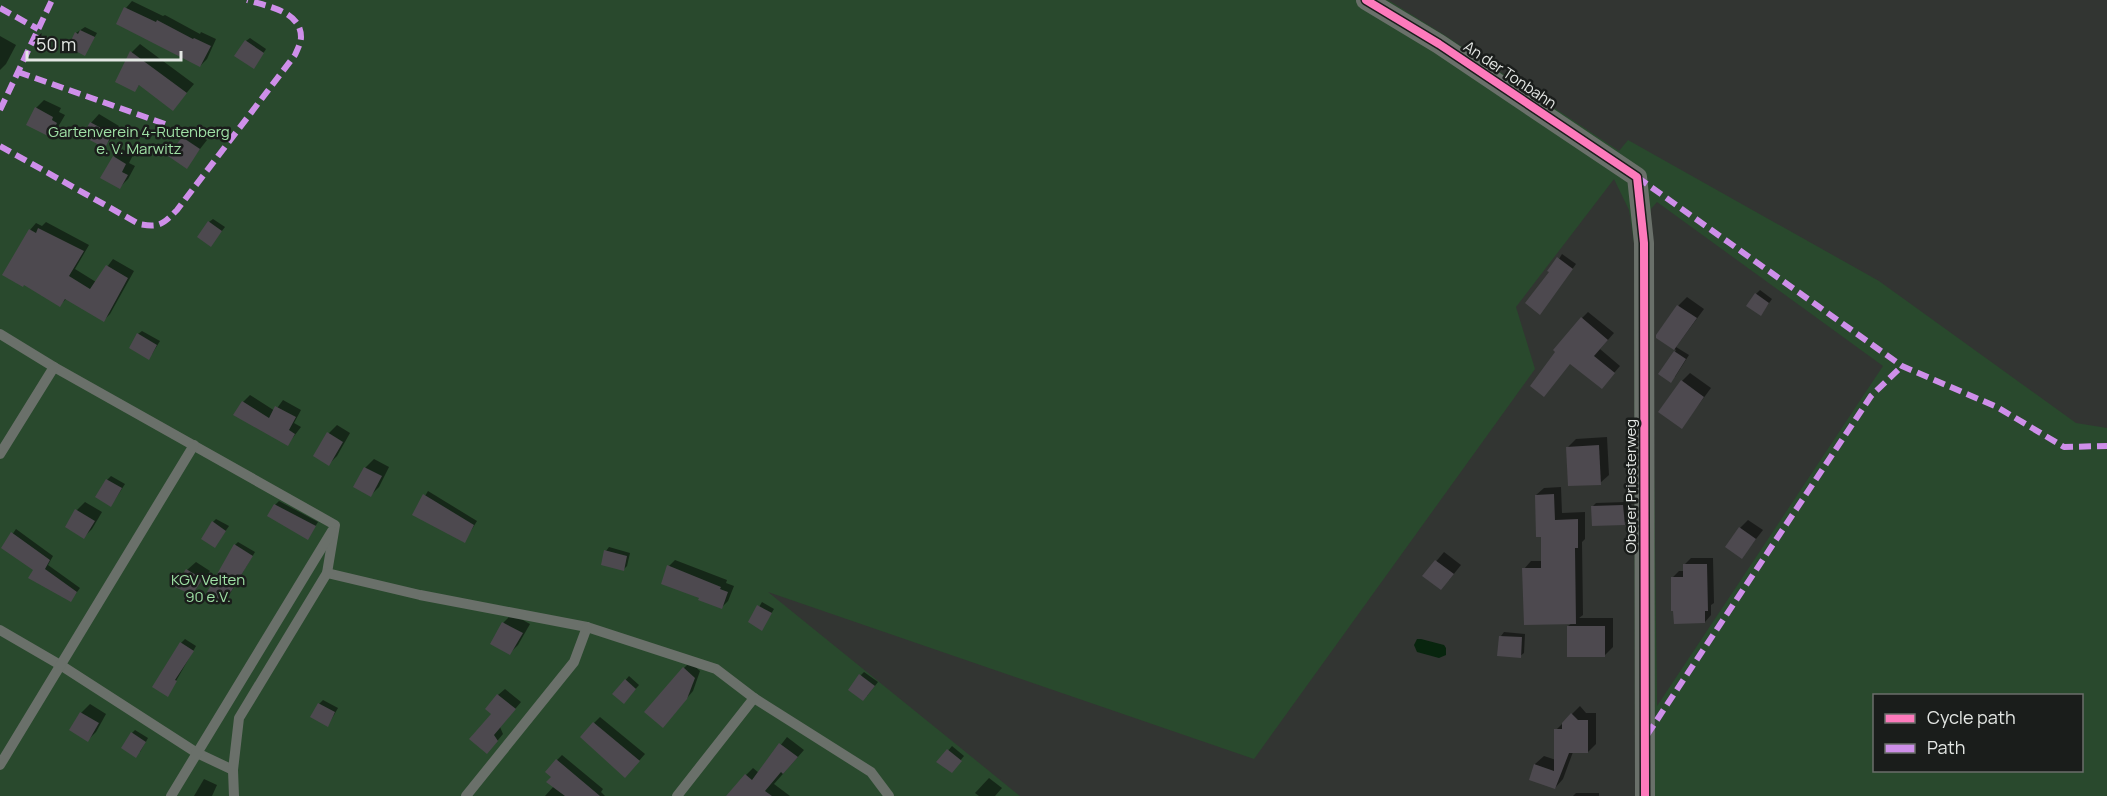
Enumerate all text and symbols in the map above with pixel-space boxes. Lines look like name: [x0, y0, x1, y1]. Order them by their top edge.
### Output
scale bar: [27, 24, 182, 62]
text: 50 m: [36, 32, 76, 56]
street label: An der Tonbahn: [1460, 36, 1561, 114]
park label: Gartenverein 4-Rutenberg e. V. Marwitz: [48, 121, 230, 159]
street label: Oberer Priesterweg: [1620, 419, 1641, 553]
park label: KGV Velten 90 e.V.: [171, 569, 245, 607]
legend: [1873, 694, 2083, 772]
text: Cycle path: [1927, 705, 2016, 729]
text: Path: [1927, 735, 1965, 759]

